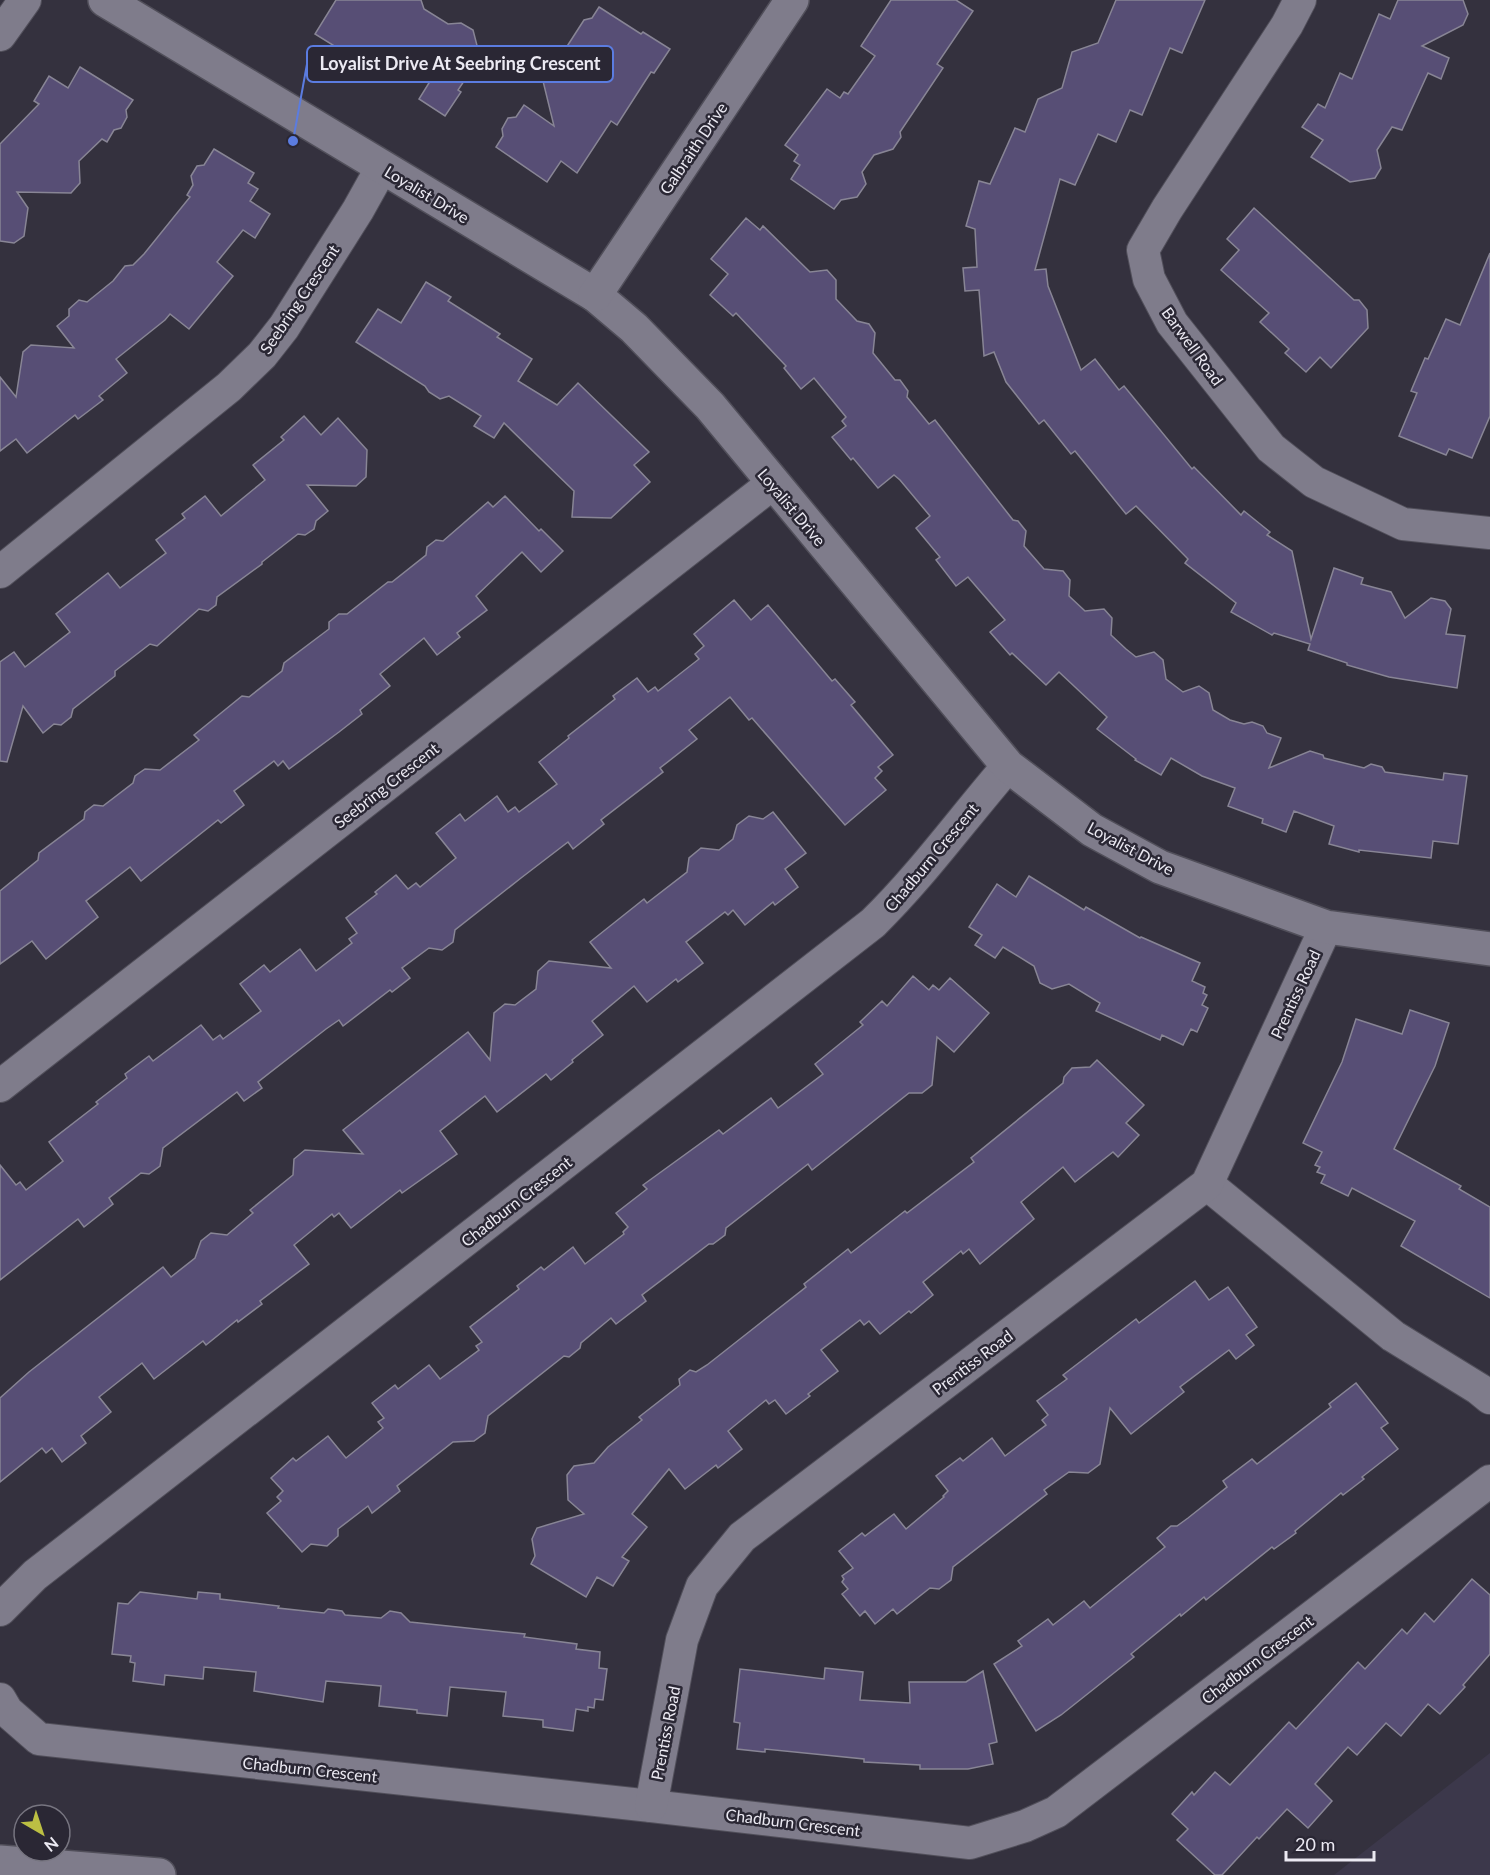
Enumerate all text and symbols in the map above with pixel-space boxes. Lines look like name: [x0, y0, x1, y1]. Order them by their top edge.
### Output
callout: Loyalist Drive At Seebring Crescent: [307, 46, 613, 82]
text: Loyalist Drive At Seebring Crescent: [319, 52, 601, 74]
street label: Galbraith Drive: [655, 98, 731, 198]
street label: Loyalist Drive: [381, 161, 473, 227]
street label: Seebring Crescent: [255, 241, 343, 357]
street label: Barwell Road: [1158, 303, 1228, 389]
street label: Loyalist Drive: [754, 465, 830, 549]
street label: Seebring Crescent: [330, 738, 442, 832]
street label: Chadburn Crescent: [880, 799, 982, 915]
street label: Loyalist Drive: [1085, 817, 1177, 879]
street label: Prentiss Road: [1266, 947, 1324, 1041]
street label: Chadburn Crescent: [457, 1152, 575, 1250]
street label: Prentiss Road: [928, 1326, 1016, 1398]
street label: Chadburn Crescent: [1197, 1611, 1317, 1707]
street label: Prentiss Road: [647, 1684, 683, 1782]
street label: Chadburn Crescent: [242, 1752, 379, 1786]
north arrow: [12, 1803, 72, 1863]
street label: Chadburn Crescent: [725, 1804, 862, 1840]
scale bar: [1286, 1824, 1374, 1862]
text: 20 m: [1295, 1833, 1335, 1855]
text: N: [41, 1834, 63, 1856]

